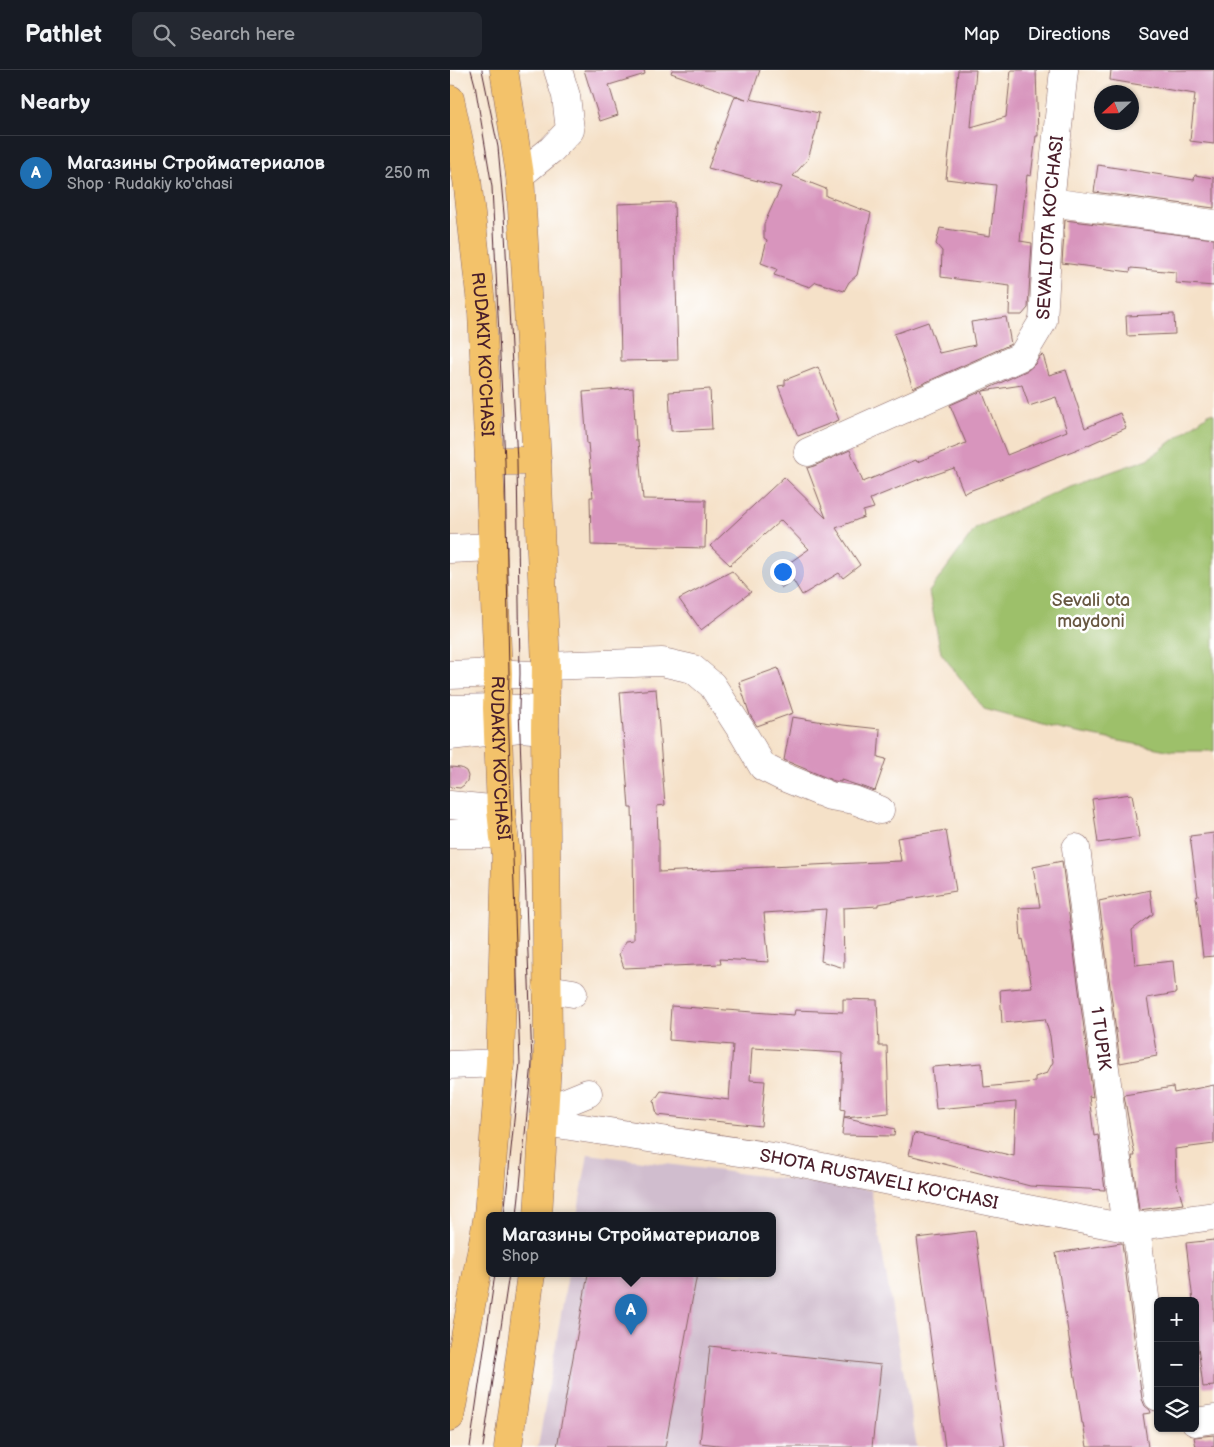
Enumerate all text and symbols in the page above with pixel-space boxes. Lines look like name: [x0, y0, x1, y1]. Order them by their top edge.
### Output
search box: [132, 12, 482, 57]
text: Pathlet: [25, 20, 102, 49]
icon: search: [150, 21, 178, 49]
text: Search here: [190, 23, 295, 46]
text: Map: [964, 24, 1000, 45]
text: Directions: [1028, 24, 1110, 45]
text: Saved: [1138, 24, 1189, 45]
north arrow: [1094, 85, 1139, 130]
text: Nearby: [20, 90, 90, 115]
street label: SEVALI OTA KO'CHASI: [1033, 135, 1068, 320]
text: Магазины Стройматериалов: [67, 152, 325, 175]
text: A: [31, 164, 41, 183]
text: 250 m: [384, 164, 430, 183]
text: Shop · Rudakiy ko'chasi: [67, 175, 233, 194]
street label: RUDAKIY KO'CHASI: [467, 271, 498, 437]
your location: [770, 559, 796, 585]
park label: Sevali ota maydoni: [1052, 590, 1130, 632]
street label: RUDAKIY KO'CHASI: [486, 675, 514, 841]
street label: 1 TUPIK: [1086, 1005, 1115, 1072]
street label: SHOTA RUSTAVELI KO'CHASI: [758, 1145, 1000, 1214]
popup: [486, 1212, 776, 1277]
text: Магазины Стройматериалов: [502, 1224, 760, 1247]
text: Shop: [502, 1247, 539, 1266]
pin: A: [615, 1294, 647, 1335]
map controls: [1154, 1297, 1199, 1432]
button: +: [1154, 1297, 1199, 1342]
button: −: [1154, 1342, 1199, 1387]
button: layers: [1154, 1387, 1199, 1432]

